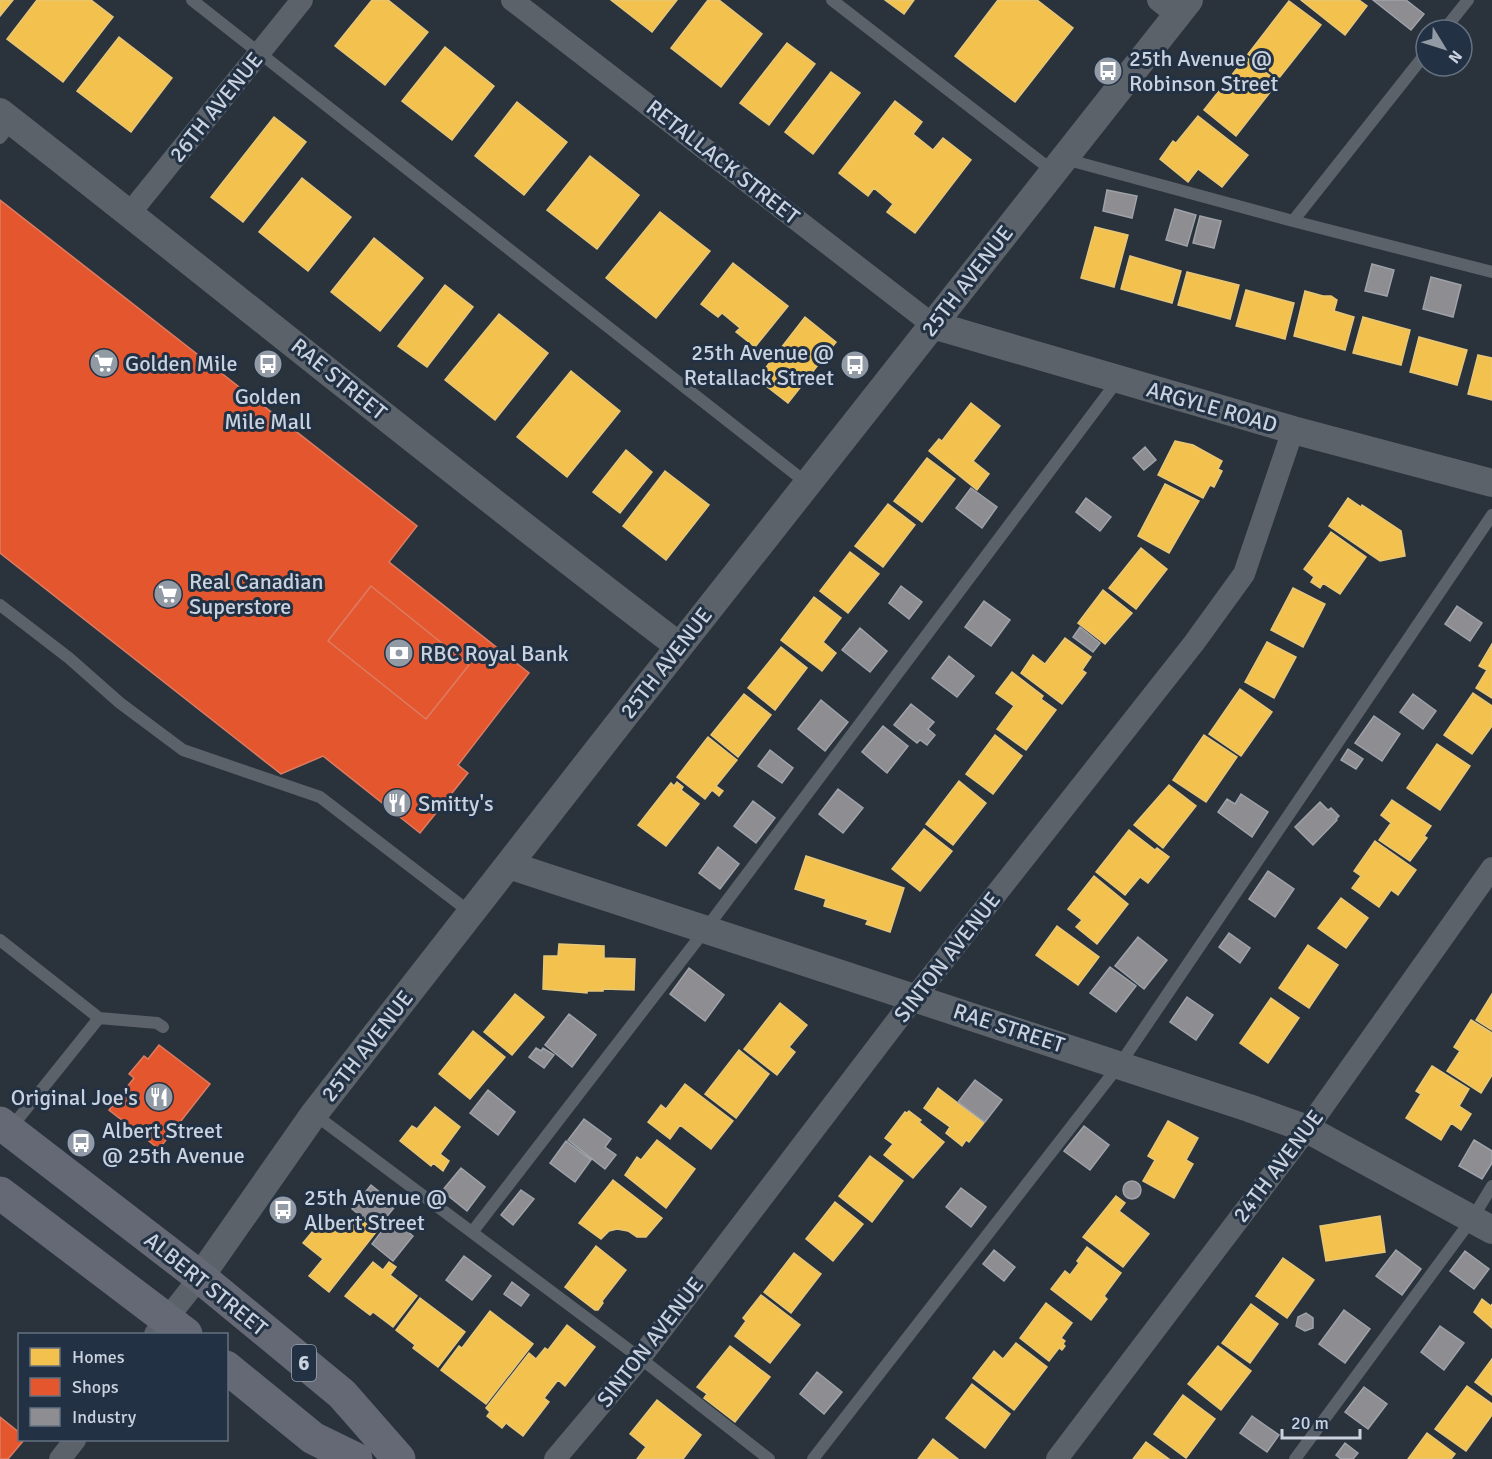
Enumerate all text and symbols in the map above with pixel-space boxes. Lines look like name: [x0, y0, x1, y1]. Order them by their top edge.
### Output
north arrow: [1414, 18, 1474, 78]
place label: 25th Avenue @ Robinson Street: [1129, 45, 1278, 97]
text: N: [1444, 46, 1466, 67]
street label: 26TH AVENUE: [163, 47, 269, 167]
bus stop icon: 25th Avenue @ Robinson Street: [1092, 55, 1124, 87]
street label: RETALLACK STREET: [641, 94, 805, 230]
street label: 25TH AVENUE: [915, 220, 1019, 342]
street label: RAE STREET: [286, 332, 392, 426]
place label: 25th Avenue @ Retallack Street: [684, 339, 834, 391]
supermarket icon: Golden Mile: [88, 347, 120, 379]
bus stop icon: Golden Mile Mall: [252, 348, 284, 380]
bus stop icon: 25th Avenue @ Retallack Street: [839, 349, 871, 381]
place label: Golden Mile: [125, 350, 237, 377]
street label: ARGYLE ROAD: [1144, 375, 1280, 439]
place label: Golden Mile Mall: [224, 383, 312, 435]
place label: Real Canadian Superstore: [189, 568, 323, 620]
supermarket icon: Real Canadian Superstore: [152, 578, 184, 610]
street label: 25TH AVENUE: [614, 602, 718, 724]
bank icon: RBC Royal Bank: [383, 637, 415, 669]
place label: RBC Royal Bank: [420, 640, 568, 667]
restaurant icon: Smitty's: [381, 787, 413, 819]
place label: Smitty's: [418, 790, 494, 817]
street label: SINTON AVENUE: [888, 887, 1006, 1027]
street label: 25TH AVENUE: [315, 985, 419, 1107]
street label: RAE STREET: [950, 997, 1068, 1059]
restaurant icon: Original Joe's: [143, 1081, 175, 1113]
place label: Original Joe's: [11, 1084, 138, 1111]
street label: 24TH AVENUE: [1227, 1104, 1329, 1228]
place label: Albert Street @ 25th Avenue: [102, 1117, 245, 1169]
bus stop icon: Albert Street @ 25th Avenue: [65, 1127, 97, 1159]
place label: 25th Avenue @ Albert Street: [304, 1184, 447, 1236]
bus stop icon: 25th Avenue @ Albert Street: [267, 1194, 299, 1226]
street label: ALBERT STREET: [139, 1226, 273, 1342]
street label: SINTON AVENUE: [591, 1272, 709, 1412]
legend: [18, 1333, 228, 1441]
road number: 6: [292, 1345, 316, 1381]
text: Homes: [72, 1346, 125, 1368]
text: Shops: [72, 1376, 119, 1398]
scale bar: [1282, 1402, 1360, 1440]
text: Industry: [72, 1406, 137, 1428]
text: 20 m: [1291, 1412, 1329, 1434]

